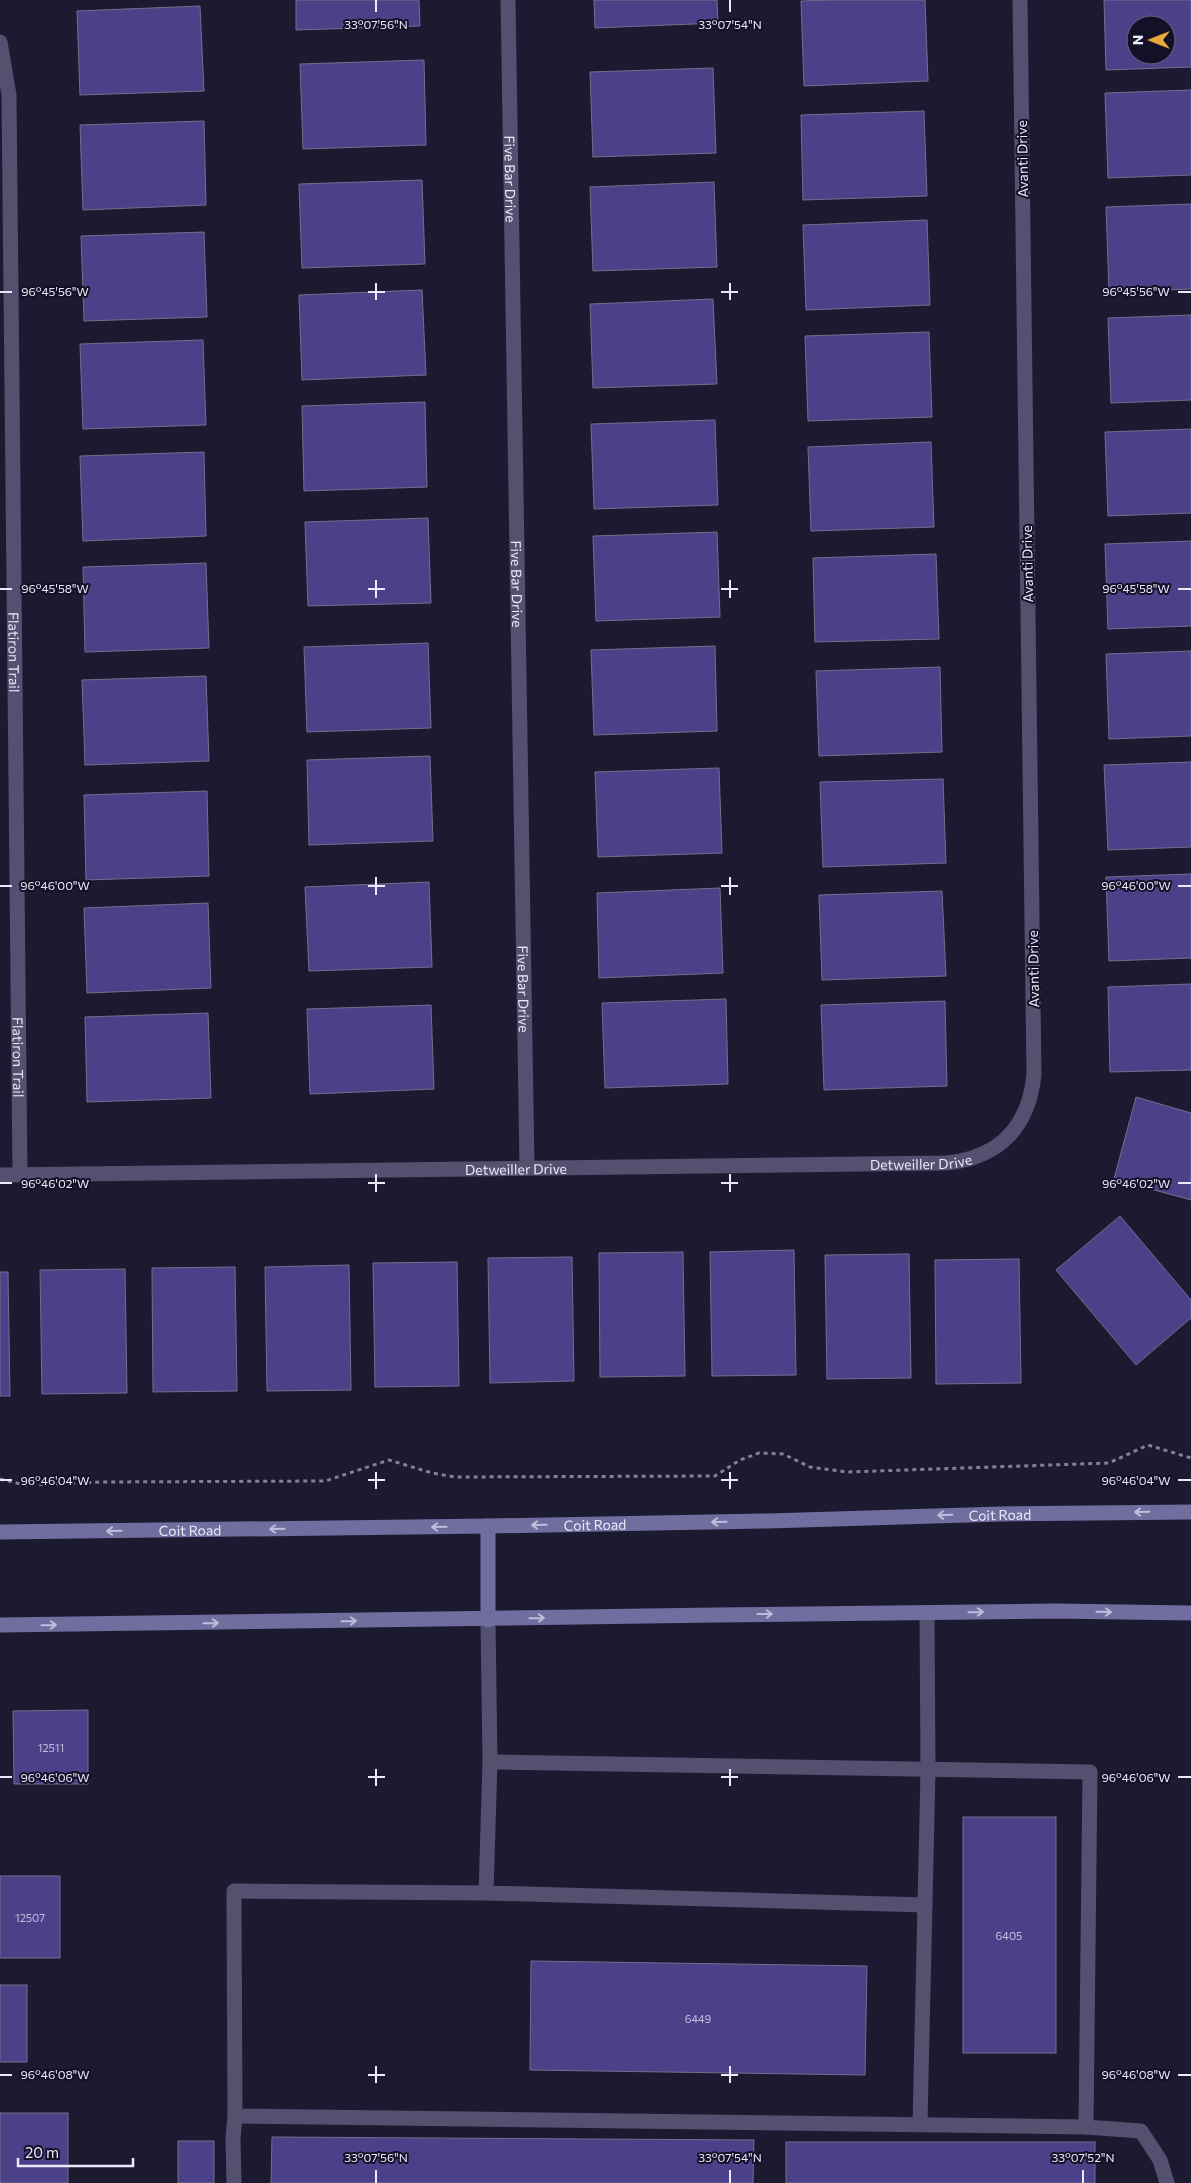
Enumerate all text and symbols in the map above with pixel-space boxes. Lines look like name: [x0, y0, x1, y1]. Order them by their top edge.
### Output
north arrow: [1126, 15, 1176, 65]
text: 33°07'56"N: [344, 17, 408, 31]
text: 33°07'54"N: [698, 17, 762, 31]
text: N: [1129, 35, 1146, 45]
street label: Avanti Drive: [1013, 120, 1031, 198]
street label: Five Bar Drive: [502, 135, 520, 223]
text: 96°45'56"W: [21, 284, 89, 298]
text: 96°45'56"W: [1102, 284, 1170, 298]
street label: Avanti Drive: [1018, 525, 1036, 603]
street label: Five Bar Drive: [508, 540, 527, 628]
text: 96°45'58"W: [21, 581, 89, 595]
text: 96°45'58"W: [1102, 581, 1170, 595]
street label: Flatiron Trail: [6, 612, 24, 693]
text: 96°46'00"W: [20, 878, 90, 892]
text: 96°46'00"W: [1101, 878, 1171, 892]
street label: Avanti Drive: [1024, 930, 1042, 1008]
street label: Five Bar Drive: [515, 945, 533, 1033]
street label: Flatiron Trail: [10, 1017, 28, 1098]
street label: Detweiller Drive: [870, 1150, 974, 1172]
street label: Detweiller Drive: [465, 1159, 567, 1178]
text: 96°46'02"W: [21, 1176, 89, 1190]
text: 96°46'02"W: [1102, 1176, 1170, 1190]
text: 96°46'04"W: [21, 1473, 89, 1487]
text: 96°46'04"W: [1102, 1473, 1170, 1487]
street label: Coit Road: [968, 1505, 1031, 1523]
one-way arrow: [1135, 1507, 1151, 1517]
one-way arrow: [937, 1511, 953, 1520]
street label: Coit Road: [563, 1515, 626, 1533]
one-way arrow: [712, 1517, 728, 1527]
street label: Coit Road: [159, 1521, 221, 1539]
one-way arrow: [532, 1521, 548, 1530]
one-way arrow: [431, 1522, 448, 1532]
one-way arrow: [269, 1524, 285, 1534]
one-way arrow: [106, 1526, 122, 1536]
one-way arrow: [1095, 1607, 1111, 1617]
one-way arrow: [968, 1608, 984, 1617]
one-way arrow: [756, 1609, 773, 1619]
one-way arrow: [528, 1614, 544, 1623]
one-way arrow: [340, 1616, 357, 1626]
one-way arrow: [202, 1618, 219, 1628]
one-way arrow: [40, 1620, 56, 1630]
house number: 12511: [38, 1741, 64, 1754]
text: 96°46'06"W: [21, 1770, 89, 1784]
text: 96°46'06"W: [1102, 1770, 1170, 1784]
house number: 12507: [15, 1911, 45, 1924]
house number: 6405: [996, 1929, 1022, 1942]
house number: 6449: [685, 2012, 712, 2025]
text: 96°46'08"W: [21, 2067, 89, 2081]
text: 96°46'08"W: [1102, 2067, 1170, 2081]
scale bar: [18, 2136, 132, 2168]
text: 20 m: [25, 2143, 59, 2161]
text: 33°07'56"N: [344, 2150, 408, 2164]
text: 33°07'54"N: [698, 2150, 762, 2164]
text: 33°07'52"N: [1052, 2150, 1114, 2164]

